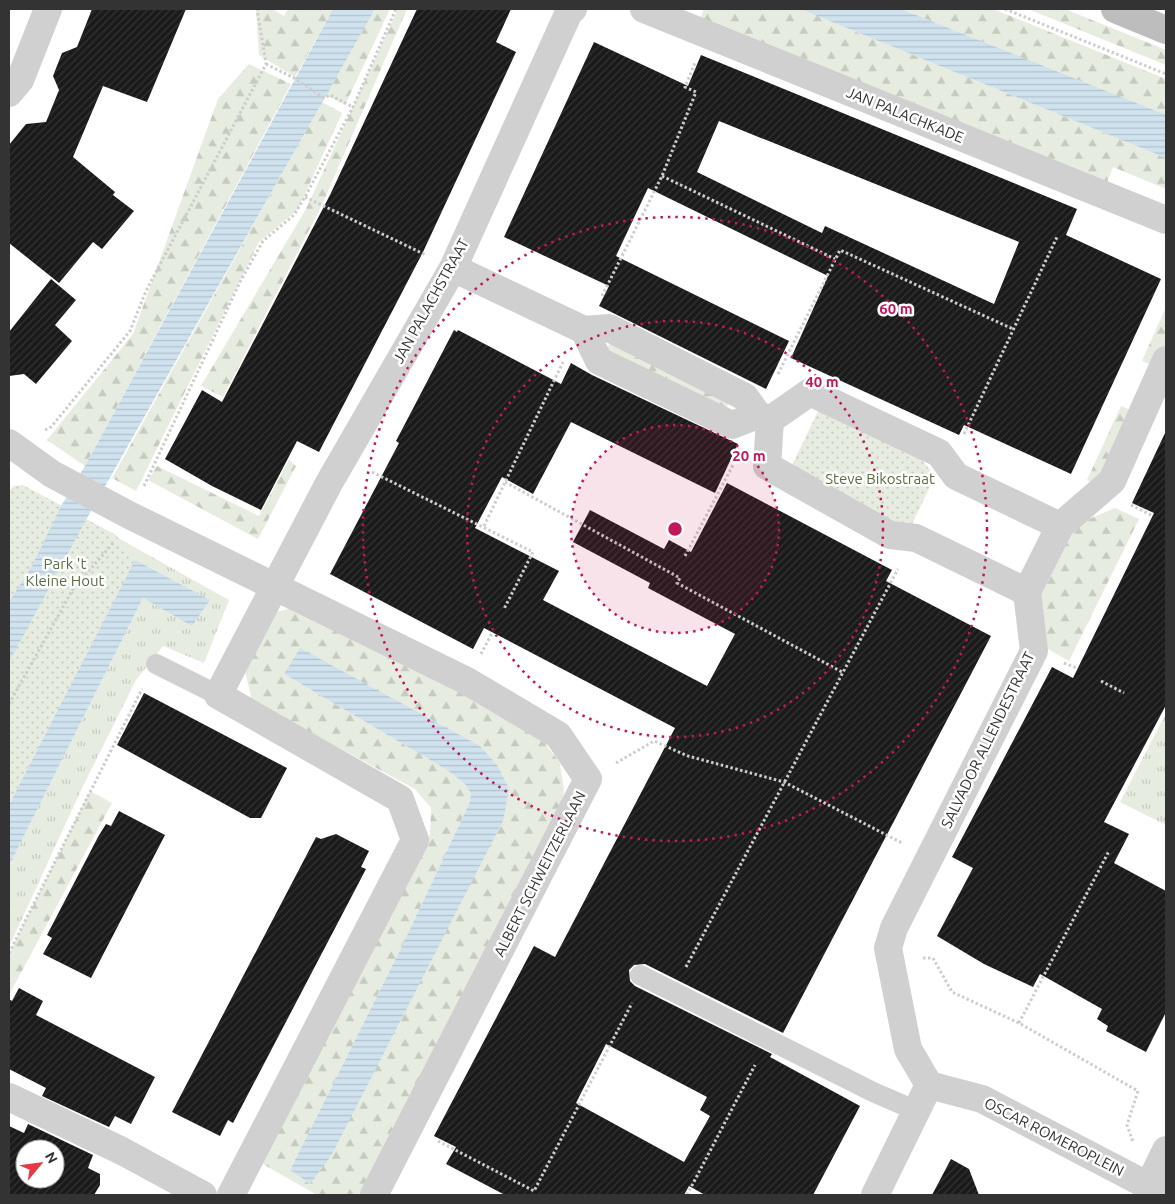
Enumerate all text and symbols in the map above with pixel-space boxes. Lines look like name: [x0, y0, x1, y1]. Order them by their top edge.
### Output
street label: JAN PALACHKADE: [844, 83, 966, 146]
street label: JAN PALACHSTRAAT: [389, 235, 472, 366]
text: 60 m: [879, 300, 913, 317]
text: 40 m: [805, 373, 839, 390]
text: 20 m: [732, 447, 766, 464]
park label: Steve Bikostraat: [825, 470, 935, 487]
centre of rings: [666, 520, 684, 538]
park label: Park 't Kleine Hout: [26, 555, 105, 589]
street label: SALVADOR ALLENDESTRAAT: [937, 648, 1038, 831]
street label: ALBERT SCHWEITZERLAAN: [490, 788, 589, 959]
street label: OSCAR ROMEROPLEIN: [982, 1094, 1127, 1179]
north arrow: [15, 1139, 65, 1189]
text: N: [42, 1149, 61, 1166]

